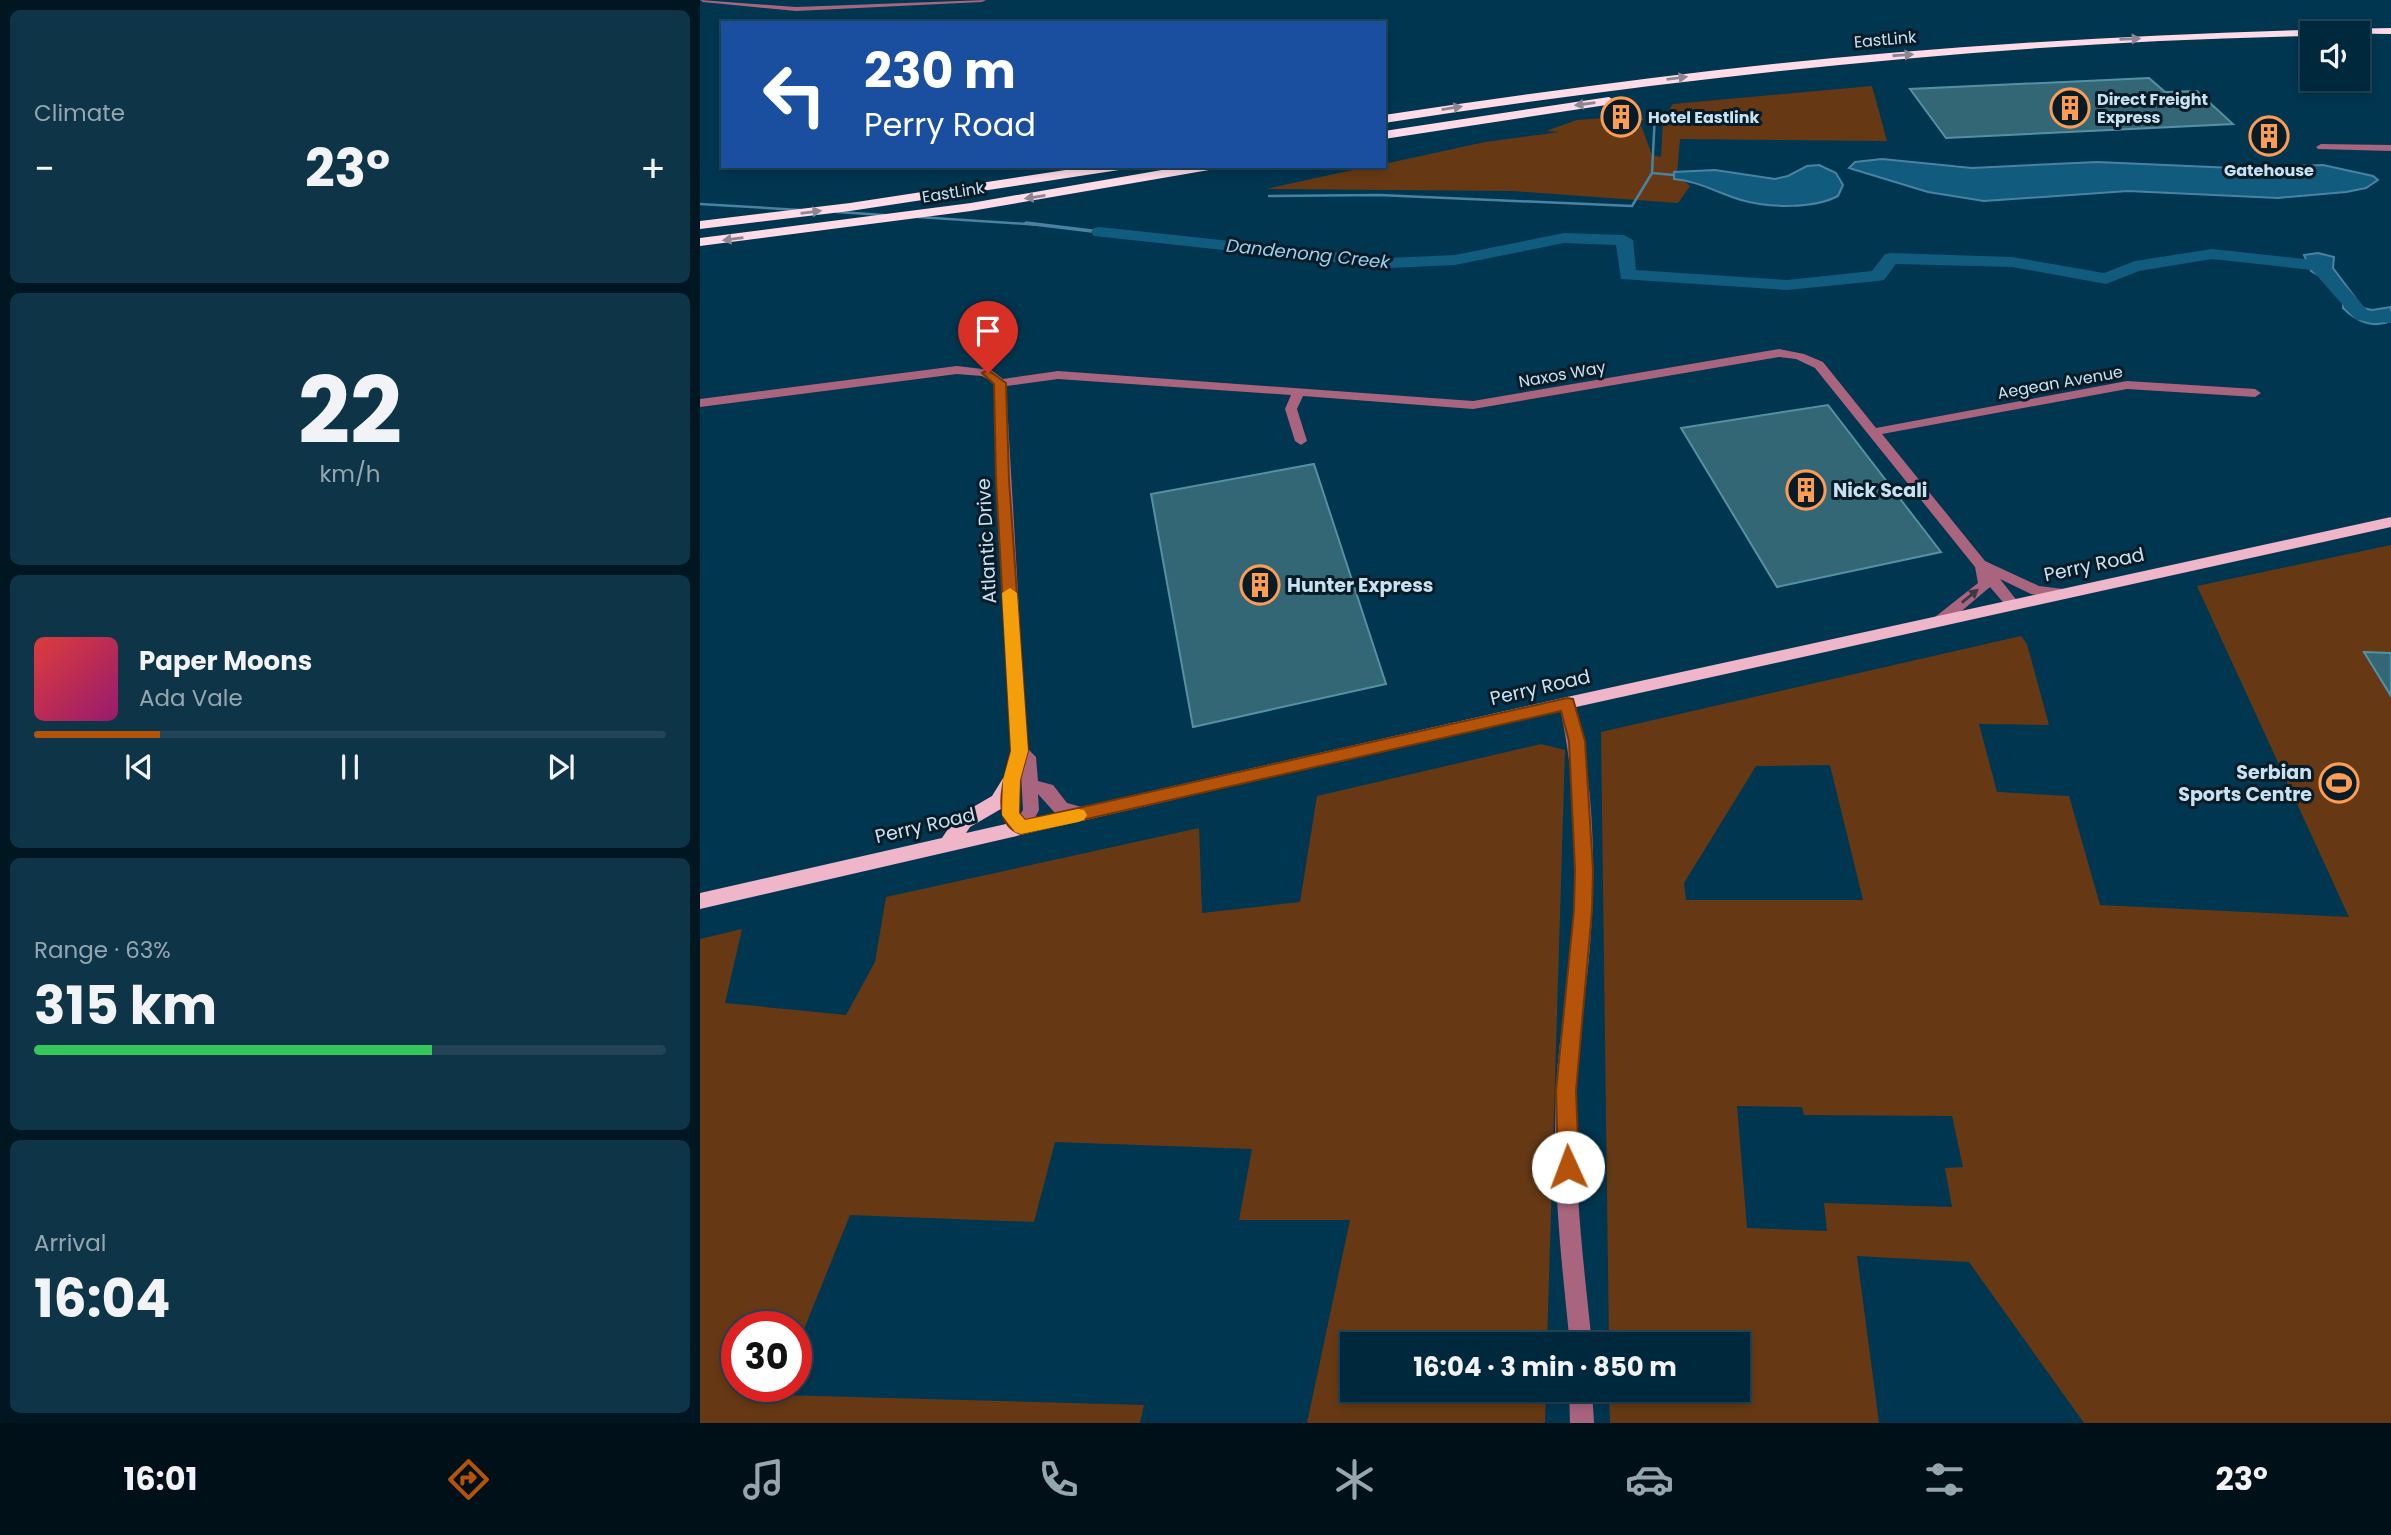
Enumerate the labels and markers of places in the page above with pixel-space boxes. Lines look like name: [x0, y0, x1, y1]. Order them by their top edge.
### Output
building icon: Direct Freight Express: [2049, 87, 2091, 129]
place label: Direct Freight Express: [2097, 88, 2208, 129]
building icon: Hotel Eastlink: [1600, 96, 1642, 138]
place label: Hotel Eastlink: [1648, 106, 1760, 129]
building icon: Gatehouse: [2248, 115, 2290, 157]
place label: Gatehouse: [2224, 159, 2314, 182]
pin: [958, 301, 1018, 373]
building icon: Nick Scali: [1785, 469, 1827, 511]
place label: Nick Scali: [1833, 477, 1927, 504]
building icon: Hunter Express: [1239, 564, 1281, 606]
place label: Hunter Express: [1287, 572, 1433, 599]
place label: Serbian Sports Centre: [2178, 759, 2312, 808]
sports icon: Serbian Sports Centre: [2318, 762, 2360, 804]

